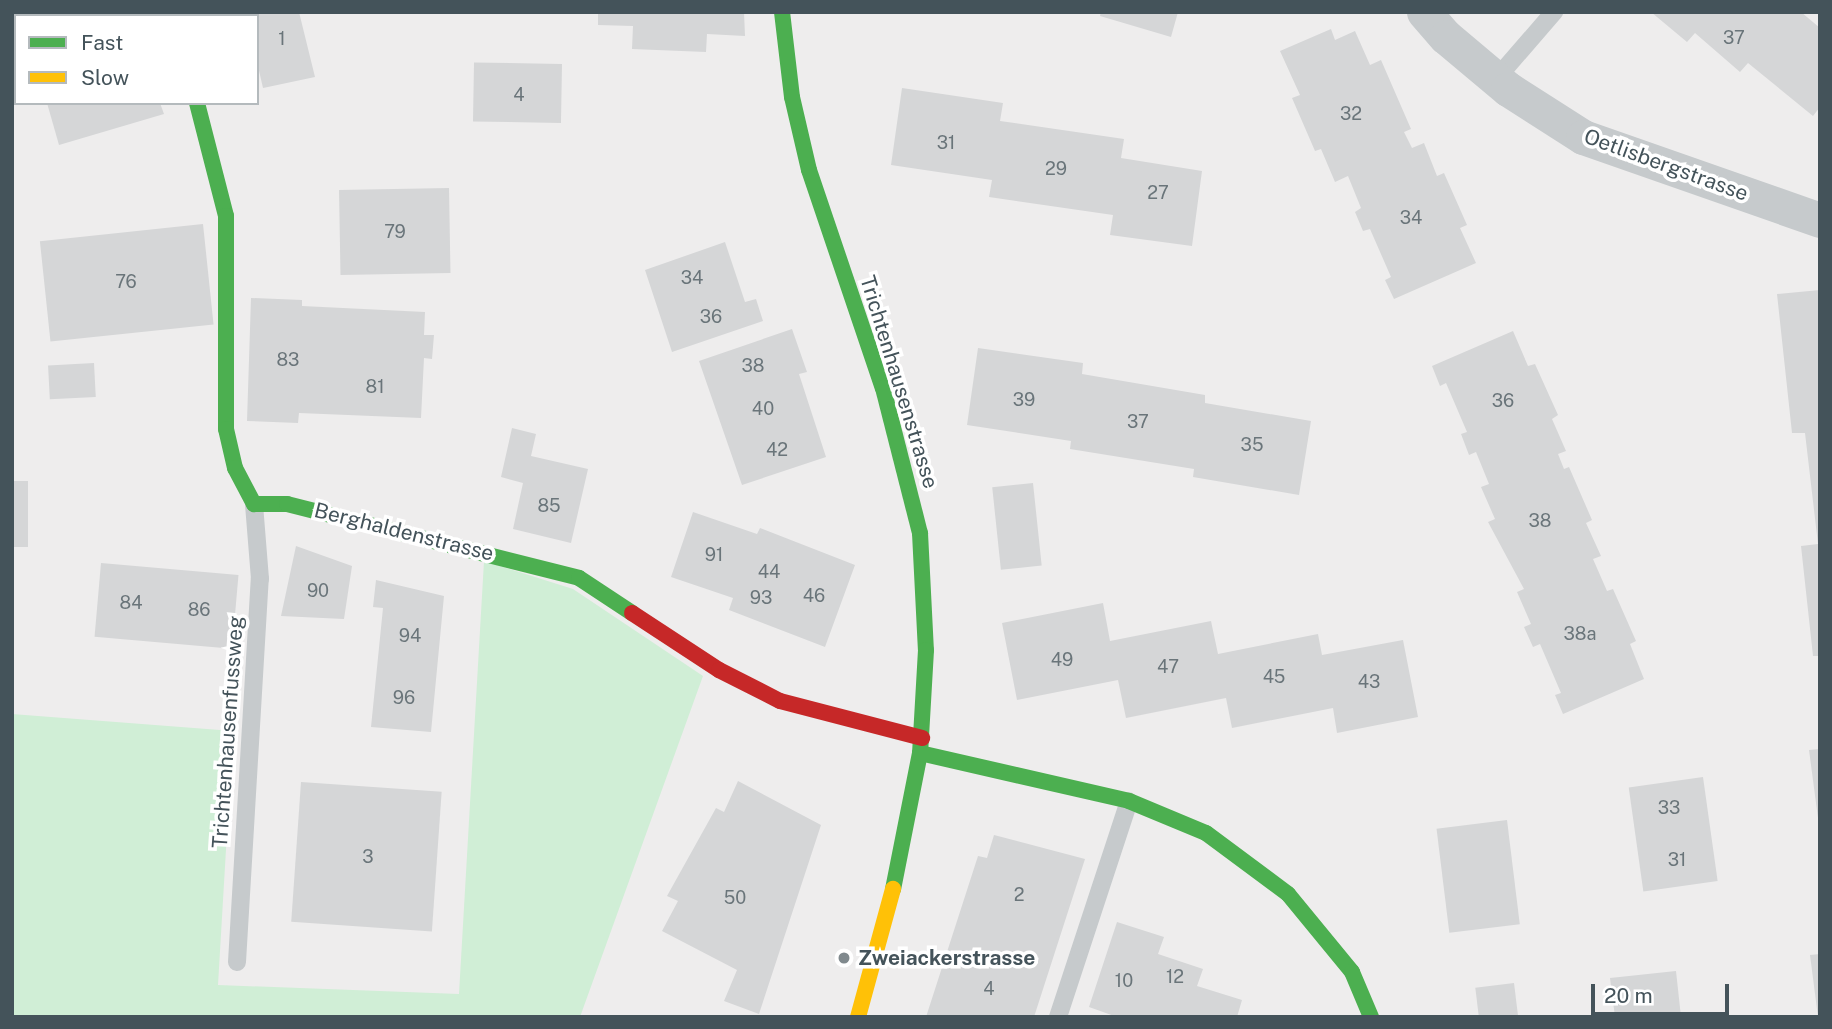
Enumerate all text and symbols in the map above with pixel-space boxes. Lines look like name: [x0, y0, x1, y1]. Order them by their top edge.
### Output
legend: [14, 14, 259, 105]
house number: 37: [1723, 27, 1745, 49]
house number: 1: [278, 28, 286, 50]
text: Fast: [81, 30, 123, 55]
text: Slow: [81, 65, 129, 90]
house number: 4: [513, 84, 525, 106]
house number: 32: [1340, 103, 1362, 125]
street label: Oetlisbergstrasse: [1580, 124, 1752, 206]
house number: 31: [937, 132, 955, 154]
house number: 29: [1045, 158, 1067, 180]
house number: 27: [1147, 182, 1169, 204]
house number: 34: [1400, 207, 1422, 229]
house number: 79: [384, 221, 406, 243]
house number: 34: [681, 267, 703, 289]
house number: 76: [115, 271, 137, 293]
street label: Trichtenhausenstrasse: [855, 272, 943, 492]
house number: 36: [700, 306, 722, 328]
house number: 83: [277, 349, 299, 371]
house number: 38: [742, 355, 764, 377]
house number: 81: [366, 376, 384, 398]
house number: 39: [1013, 389, 1035, 411]
house number: 36: [1492, 390, 1514, 412]
house number: 40: [752, 398, 774, 420]
house number: 37: [1127, 411, 1149, 433]
house number: 35: [1241, 434, 1263, 456]
house number: 42: [766, 439, 788, 461]
house number: 85: [537, 495, 561, 517]
street label: Berghaldenstrasse: [312, 498, 496, 566]
house number: 38: [1529, 510, 1551, 532]
house number: 91: [705, 544, 723, 566]
house number: 44: [758, 561, 780, 583]
house number: 90: [307, 580, 329, 602]
house number: 46: [803, 585, 825, 607]
house number: 93: [750, 587, 772, 609]
house number: 84: [120, 592, 142, 614]
house number: 86: [188, 599, 210, 621]
street label: Trichtenhausenfussweg: [207, 615, 249, 849]
house number: 38a: [1564, 623, 1596, 645]
house number: 94: [399, 625, 421, 647]
house number: 49: [1051, 649, 1073, 671]
house number: 47: [1157, 656, 1179, 678]
house number: 45: [1263, 666, 1285, 688]
house number: 43: [1358, 671, 1380, 693]
house number: 96: [393, 687, 415, 709]
house number: 33: [1658, 797, 1680, 819]
house number: 3: [362, 846, 374, 868]
house number: 31: [1668, 849, 1686, 871]
house number: 2: [1014, 884, 1024, 906]
house number: 50: [724, 887, 746, 909]
place label: Zweiackerstrasse: [858, 945, 1035, 971]
marker: Zweiackerstrasse: [836, 950, 852, 966]
house number: 12: [1166, 966, 1184, 988]
house number: 10: [1115, 970, 1133, 992]
scale bar: [1594, 970, 1732, 1014]
house number: 4: [983, 978, 995, 1000]
text: 20 m: [1604, 983, 1653, 1008]

